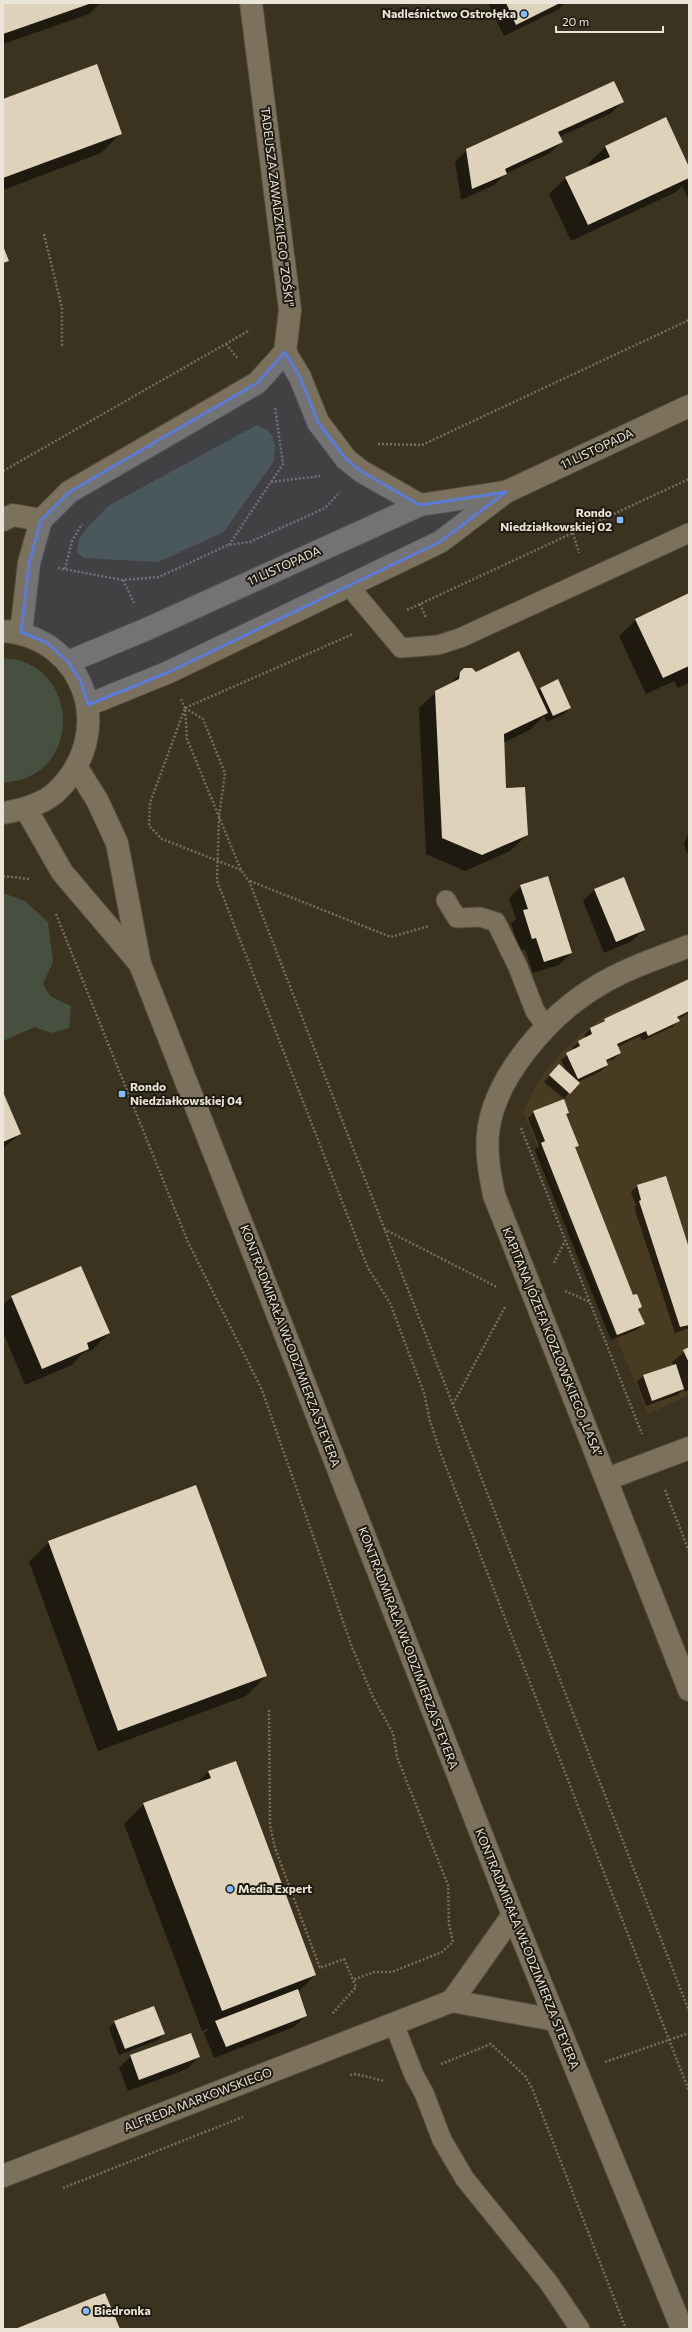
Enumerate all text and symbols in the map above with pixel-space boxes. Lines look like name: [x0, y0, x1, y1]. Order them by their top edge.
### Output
place label: Nadleśnictwo Ostrołęka: [382, 6, 516, 20]
scale bar: [556, 8, 663, 34]
marker: Nadleśnictwo Ostrołęka: [519, 9, 529, 19]
text: 20 m: [562, 14, 589, 28]
street label: TADEUSZA ZAWADZKIEGO "ZOŚKI": [259, 106, 297, 308]
street label: 11 LISTOPADA: [558, 425, 635, 471]
place label: Rondo Niedziałkowskiej 02: [500, 505, 612, 533]
marker: Rondo Niedziałkowskiej 02: [615, 515, 625, 525]
street label: 11 LISTOPADA: [245, 543, 322, 587]
place label: Rondo Niedziałkowskiej 04: [130, 1079, 243, 1107]
marker: Rondo Niedziałkowskiej 04: [117, 1089, 127, 1099]
street label: KONTRADMIRAŁA WŁODZIMIERZA STEYERA: [238, 1223, 344, 1469]
street label: KAPITANA JÓZEFA KOZŁOWSKIEGO „LASA”: [499, 1225, 606, 1459]
street label: KONTRADMIRAŁA WŁODZIMIERZA STEYERA: [356, 1525, 462, 1771]
street label: KONTRADMIRAŁA WŁODZIMIERZA STEYERA: [473, 1826, 583, 2071]
place label: Media Expert: [238, 1881, 312, 1895]
marker: Media Expert: [225, 1884, 235, 1894]
street label: ALFREDA MARKOWSKIEGO: [122, 2064, 274, 2134]
place label: Biedronka: [94, 2303, 151, 2317]
marker: Biedronka: [81, 2306, 91, 2316]

